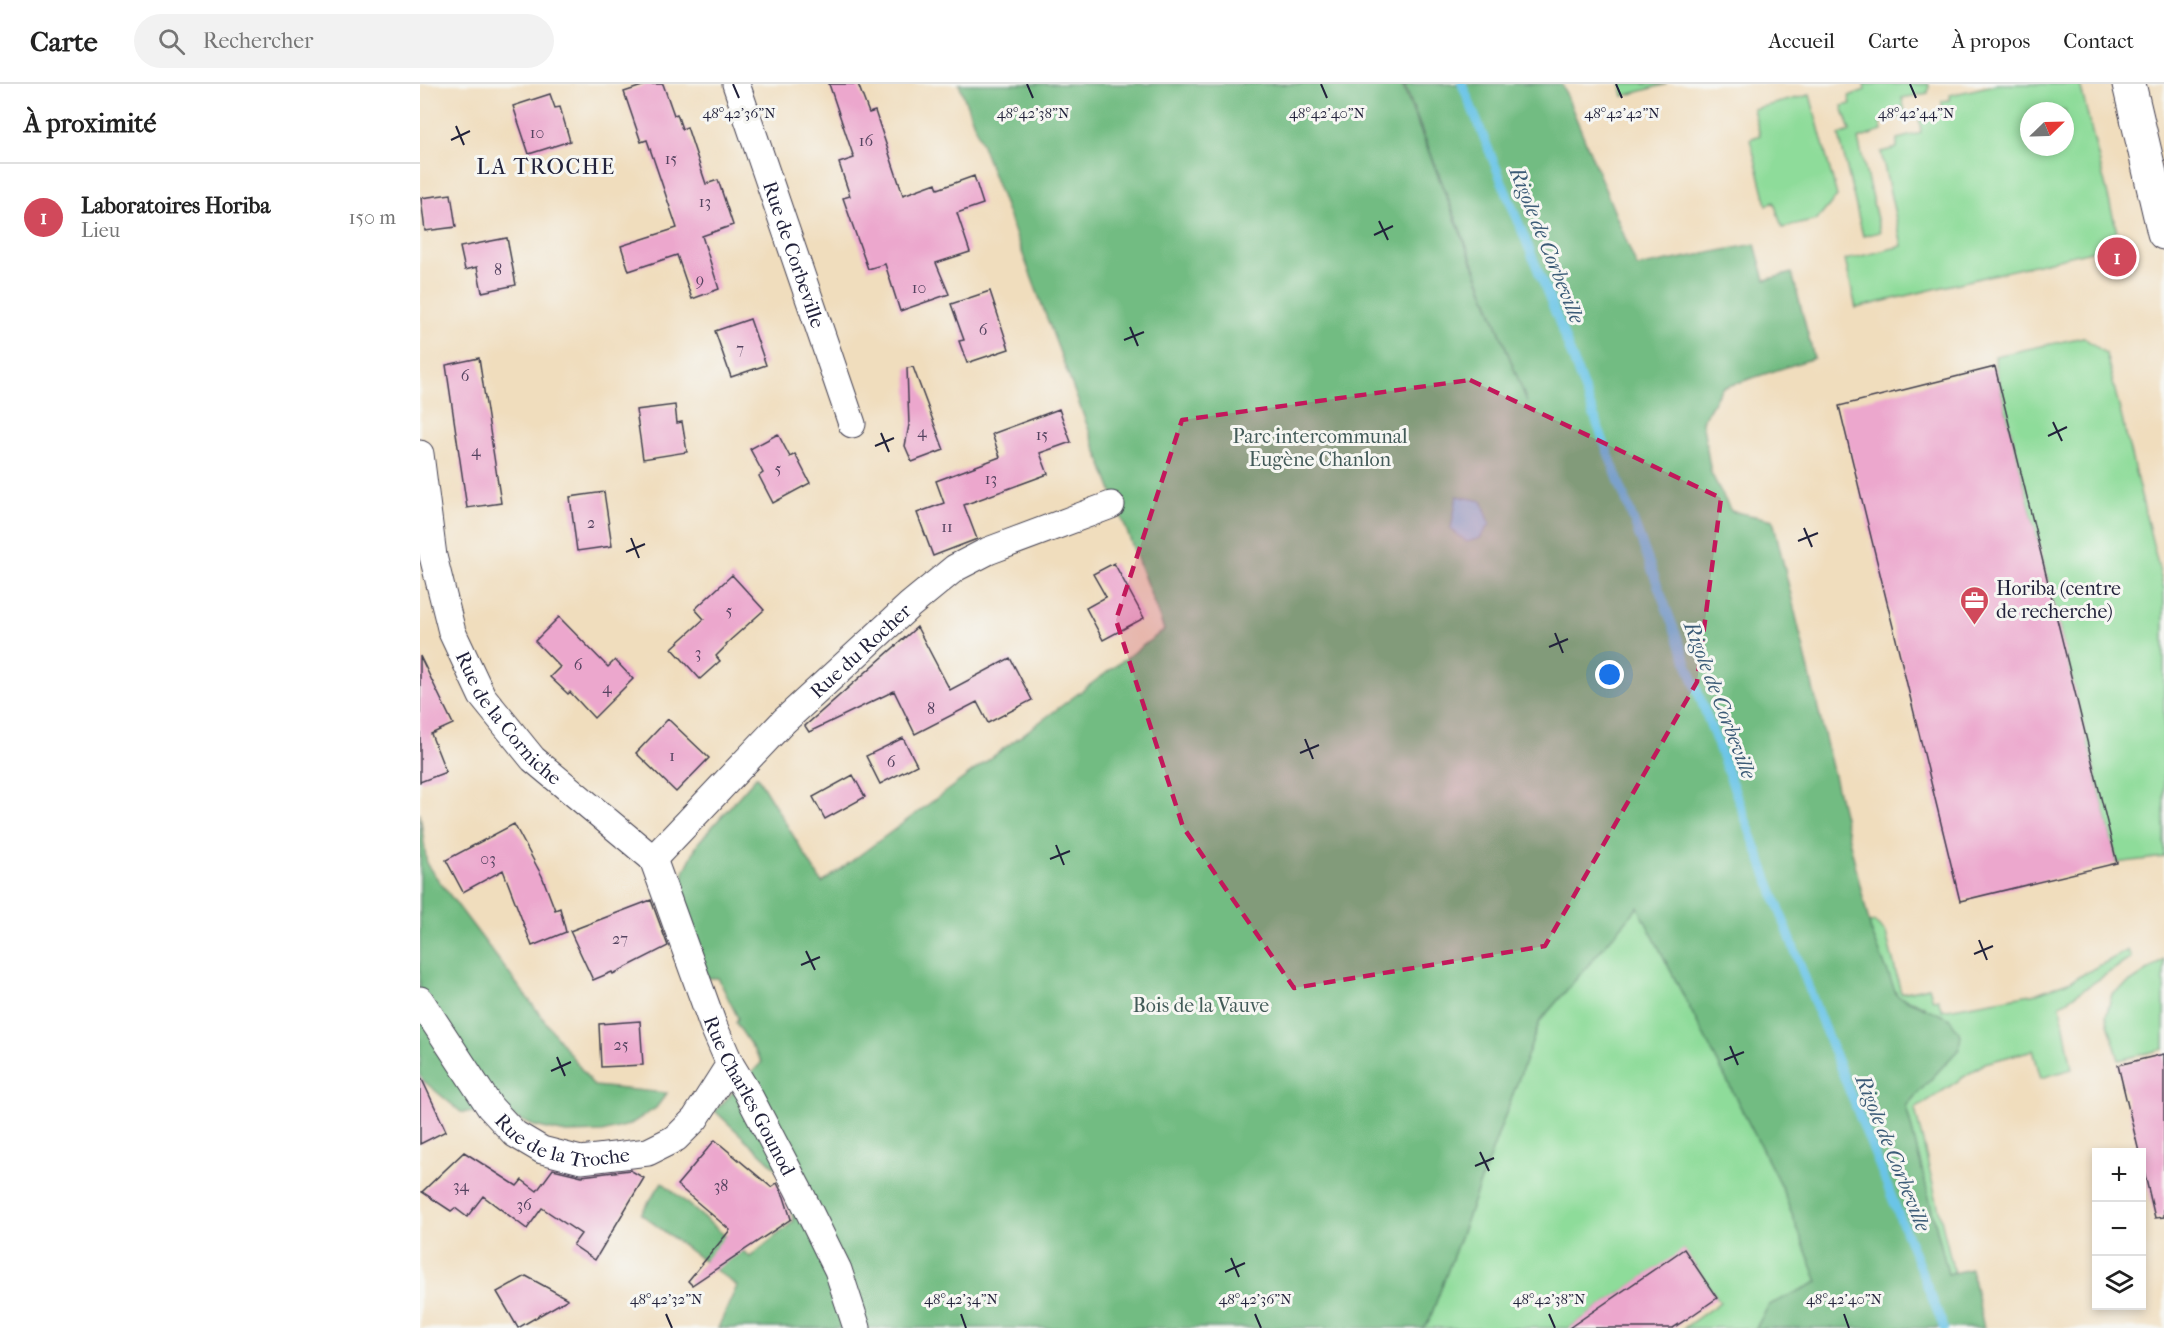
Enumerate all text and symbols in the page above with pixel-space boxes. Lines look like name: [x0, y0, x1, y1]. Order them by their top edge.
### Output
search box: [134, 14, 554, 68]
text: Carte: [30, 25, 98, 58]
icon: search: [155, 25, 188, 58]
text: Rechercher: [203, 28, 313, 54]
text: Accueil: [1769, 29, 1835, 53]
text: Carte: [1868, 29, 1919, 53]
text: À propos: [1952, 29, 2030, 53]
text: Contact: [2063, 29, 2134, 53]
north arrow: [2020, 102, 2074, 156]
text: 48°42'36"N: [702, 104, 776, 122]
text: 48°42'38"N: [997, 104, 1070, 122]
text: 48°42'40"N: [1289, 104, 1366, 122]
text: 48°42'42"N: [1584, 104, 1660, 122]
text: 48°42'44"N: [1878, 104, 1955, 122]
text: À proximité: [24, 108, 156, 139]
house number: 10: [530, 123, 544, 142]
house number: 16: [859, 131, 873, 150]
house number: 15: [665, 149, 677, 168]
district label: LA TROCHE: [476, 154, 616, 180]
water label: Rigole de Corbeville: [1504, 162, 1589, 327]
street label: Rue de Corbeville: [758, 178, 829, 331]
house number: 13: [699, 192, 711, 211]
text: Laboratoires Horiba: [81, 193, 270, 219]
text: 1: [40, 206, 47, 229]
text: 150 m: [348, 206, 396, 229]
text: Lieu: [81, 219, 120, 242]
pin: 1: [2098, 234, 2136, 279]
house number: 8: [494, 260, 502, 279]
house number: 9: [696, 270, 704, 289]
house number: 10: [912, 278, 926, 297]
house number: 6: [979, 320, 988, 339]
house number: 7: [736, 339, 744, 358]
house number: 6: [461, 366, 470, 385]
house number: 4: [917, 422, 927, 441]
house number: 15: [1036, 425, 1048, 444]
park label: Parc intercommunal Eugène Chanlon: [1232, 425, 1408, 471]
house number: 4: [471, 441, 481, 460]
house number: 5: [775, 459, 782, 478]
house number: 13: [985, 469, 997, 488]
house number: 2: [587, 513, 595, 532]
house number: 11: [941, 517, 953, 536]
place label: Horiba (centre de recherche): [1996, 577, 2121, 623]
office icon: Horiba (centre de recherche): [1959, 584, 1991, 626]
street label: Rue du Rocher: [805, 599, 916, 703]
house number: 5: [726, 601, 733, 620]
water label: Rigole de Corbeville: [1678, 616, 1761, 782]
house number: 3: [695, 643, 701, 662]
street label: Rue de la Corniche: [451, 648, 566, 790]
house number: 6: [574, 655, 583, 674]
your location: [1595, 660, 1624, 689]
house number: 4: [602, 678, 612, 697]
house number: 8: [927, 699, 935, 718]
house number: 1: [669, 746, 675, 765]
house number: 6: [887, 752, 896, 771]
house number: 03: [480, 849, 496, 868]
house number: 27: [612, 929, 628, 948]
park label: Bois de la Vauve: [1133, 994, 1269, 1017]
street label: Rue Charles Gounod: [699, 1013, 800, 1181]
house number: 25: [613, 1035, 629, 1054]
water label: Rigole de Corbeville: [1850, 1070, 1935, 1235]
street label: Rue de la Troche: [490, 1109, 631, 1172]
map controls: [2092, 1148, 2146, 1310]
button: +: [2092, 1148, 2146, 1202]
house number: 34: [453, 1176, 470, 1195]
house number: 38: [714, 1176, 728, 1195]
house number: 36: [516, 1195, 532, 1214]
button: −: [2092, 1202, 2146, 1256]
button: layers: [2092, 1256, 2146, 1310]
text: 48°42'32"N: [630, 1290, 703, 1308]
text: 48°42'34"N: [924, 1290, 999, 1308]
text: 48°42'36"N: [1218, 1290, 1292, 1308]
text: 48°42'38"N: [1513, 1290, 1586, 1308]
text: 48°42'40"N: [1806, 1290, 1883, 1308]

